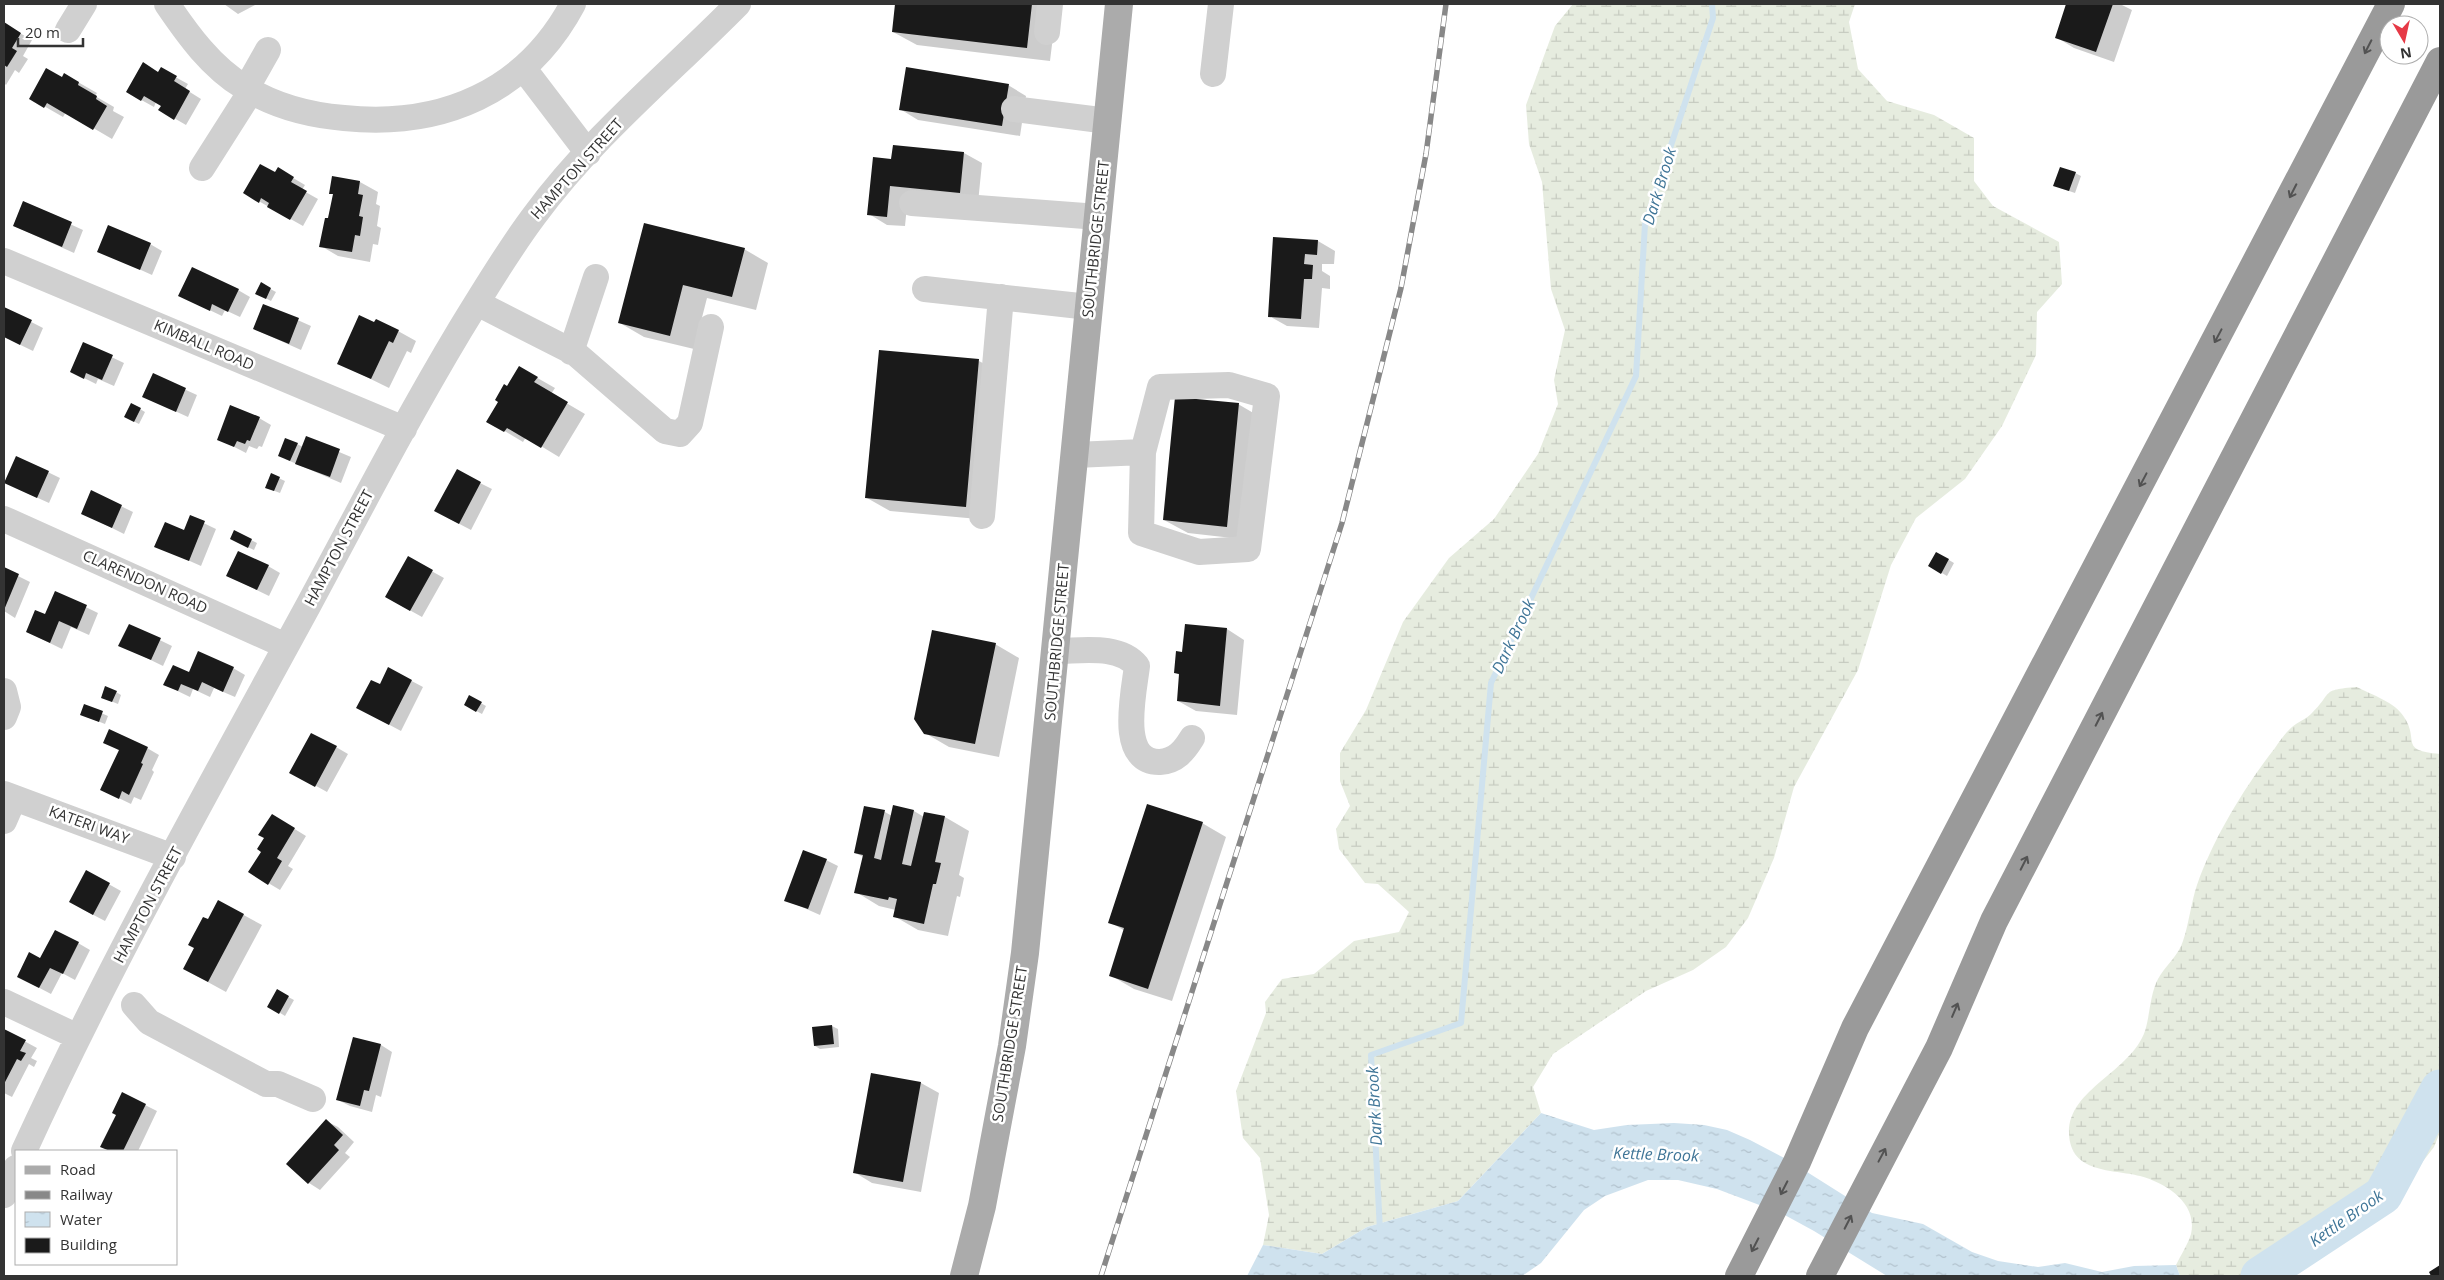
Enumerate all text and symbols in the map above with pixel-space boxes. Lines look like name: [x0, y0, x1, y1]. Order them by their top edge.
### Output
scale bar: [18, 15, 82, 47]
north arrow: [2379, 15, 2429, 65]
text: 20 m: [25, 22, 60, 42]
one-way arrow: [2363, 39, 2372, 54]
text: N: [2399, 43, 2413, 64]
street label: HAMPTON STREET: [526, 113, 627, 223]
water label: Dark Brook: [1637, 144, 1682, 227]
street label: SOUTHBRIDGE STREET: [1077, 159, 1113, 319]
one-way arrow: [2288, 184, 2298, 198]
street label: KIMBALL ROAD: [151, 314, 257, 374]
one-way arrow: [2213, 328, 2223, 342]
one-way arrow: [2138, 472, 2148, 487]
street label: HAMPTON STREET: [299, 485, 378, 609]
street label: CLARENDON ROAD: [80, 545, 211, 618]
street label: SOUTHBRIDGE STREET: [1039, 562, 1073, 721]
water label: Dark Brook: [1486, 594, 1540, 677]
one-way arrow: [2094, 711, 2104, 726]
street label: KATERI WAY: [46, 800, 133, 848]
street label: HAMPTON STREET: [108, 842, 187, 966]
one-way arrow: [2020, 856, 2029, 871]
street label: SOUTHBRIDGE STREET: [987, 964, 1031, 1123]
one-way arrow: [1951, 1003, 1961, 1018]
water label: Dark Brook: [1361, 1064, 1387, 1146]
water label: Kettle Brook: [1613, 1142, 1700, 1167]
one-way arrow: [1878, 1148, 1887, 1163]
legend: [15, 1150, 178, 1265]
text: Road: [60, 1159, 96, 1179]
one-way arrow: [1779, 1180, 1789, 1195]
text: Railway: [60, 1184, 113, 1204]
water label: Kettle Brook: [2305, 1184, 2388, 1252]
text: Water: [60, 1209, 102, 1229]
one-way arrow: [1844, 1215, 1853, 1230]
text: Building: [60, 1234, 117, 1254]
one-way arrow: [1750, 1237, 1760, 1252]

